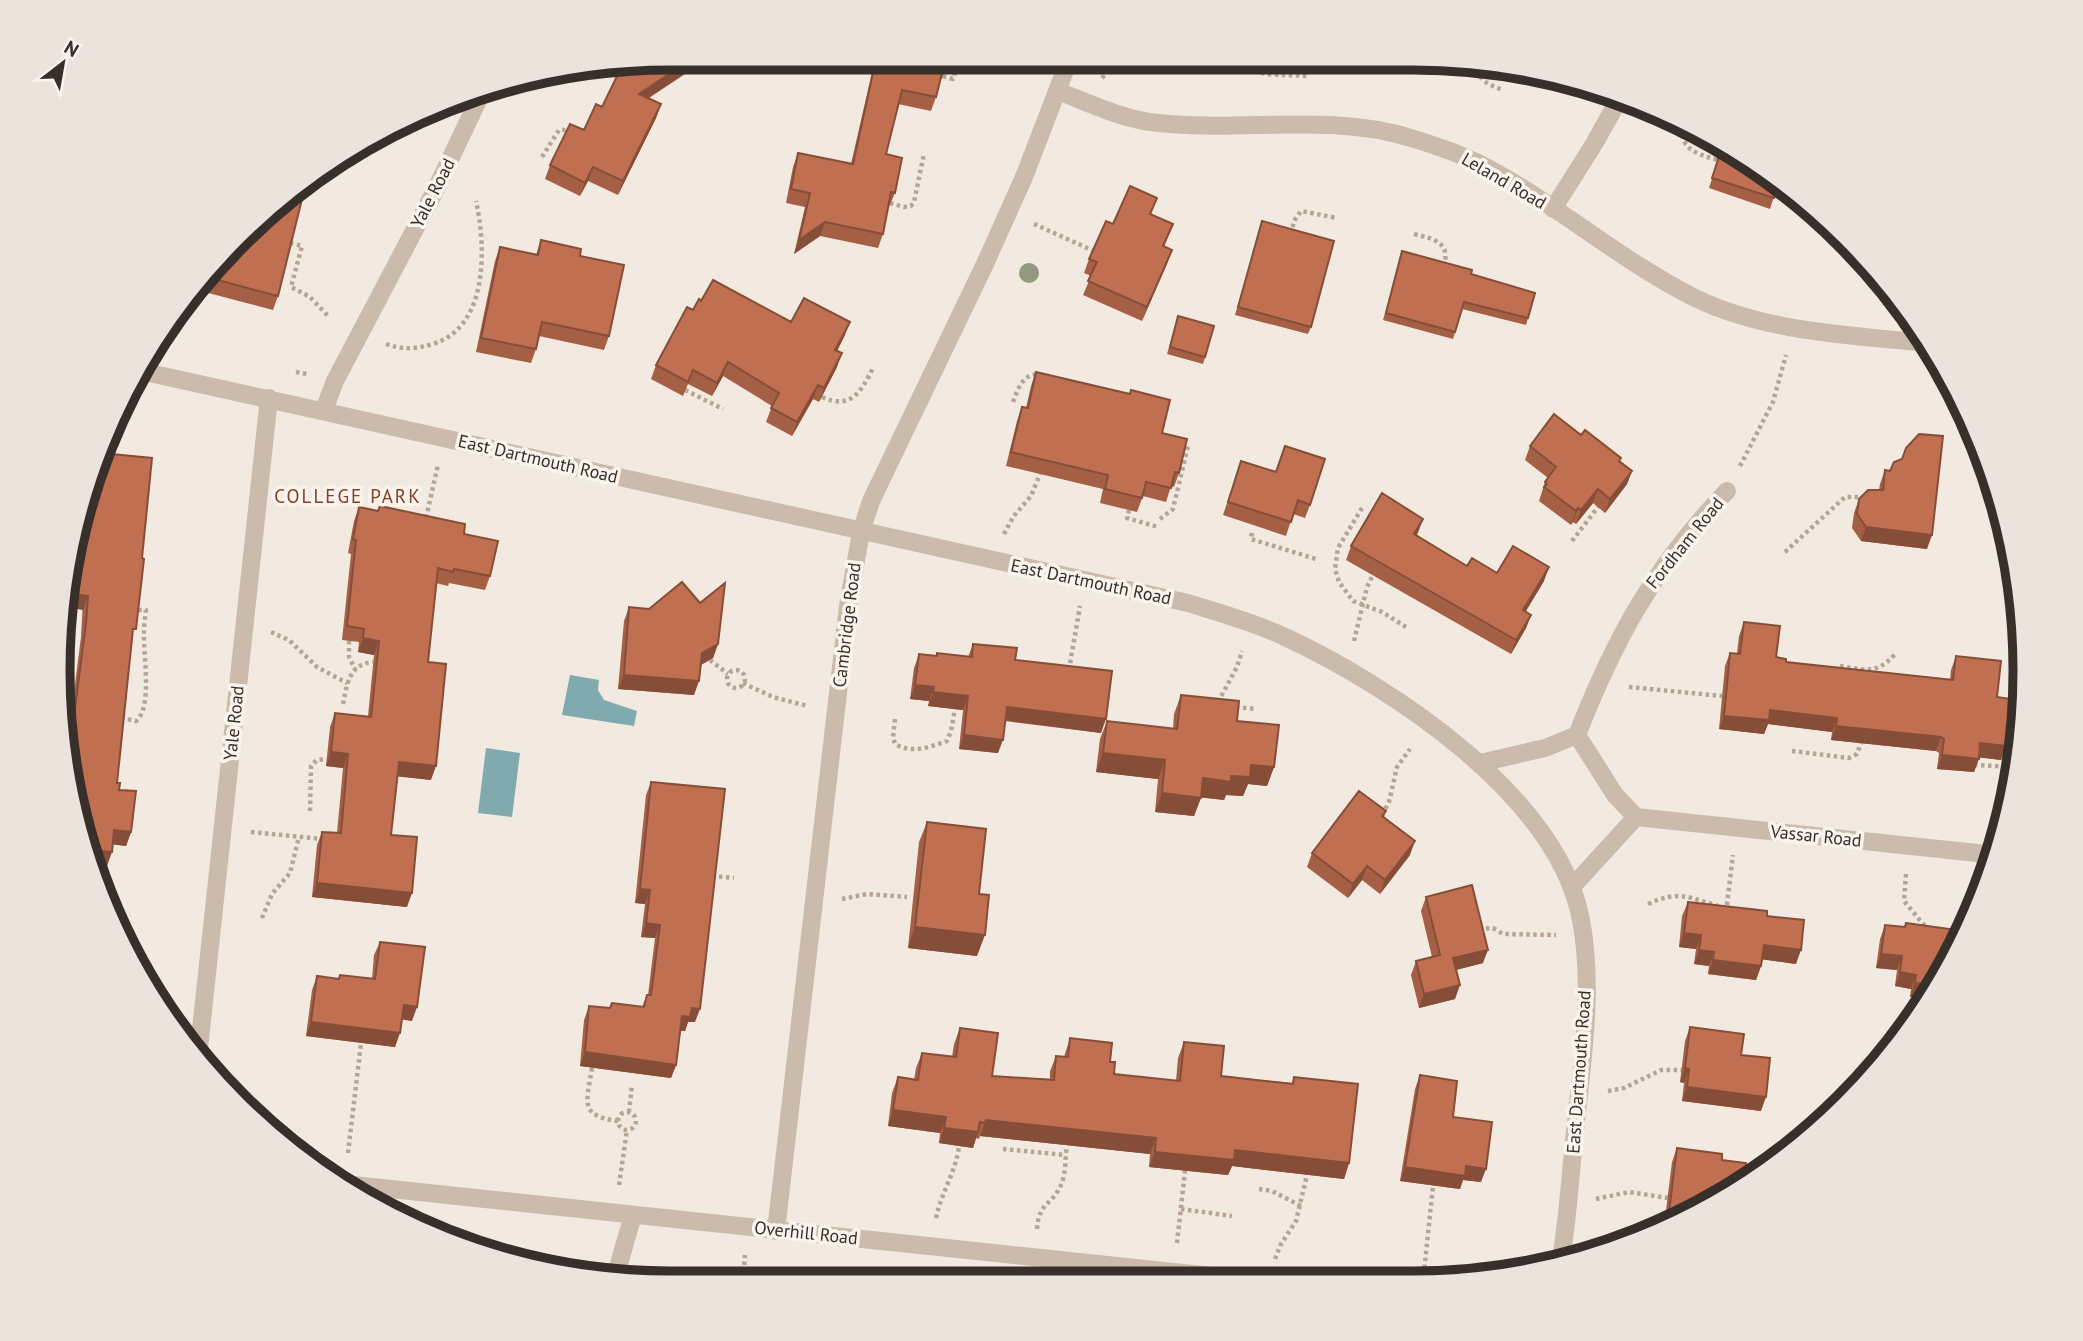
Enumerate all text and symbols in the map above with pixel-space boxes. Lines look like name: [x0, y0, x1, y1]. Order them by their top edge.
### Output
north arrow: [28, 28, 98, 98]
text: N: [60, 35, 83, 62]
street label: Leland Road: [1458, 147, 1551, 214]
street label: Yale Road: [405, 154, 460, 231]
street label: East Dartmouth Road: [456, 429, 620, 488]
district label: COLLEGE PARK: [274, 484, 422, 508]
street label: Fordham Road: [1641, 492, 1728, 593]
street label: East Dartmouth Road: [1009, 553, 1173, 610]
street label: Cambridge Road: [827, 561, 866, 689]
street label: Yale Road: [218, 684, 249, 761]
street label: Vassar Road: [1768, 819, 1863, 852]
street label: East Dartmouth Road: [1561, 990, 1596, 1154]
street label: Overhill Road: [753, 1216, 859, 1249]

